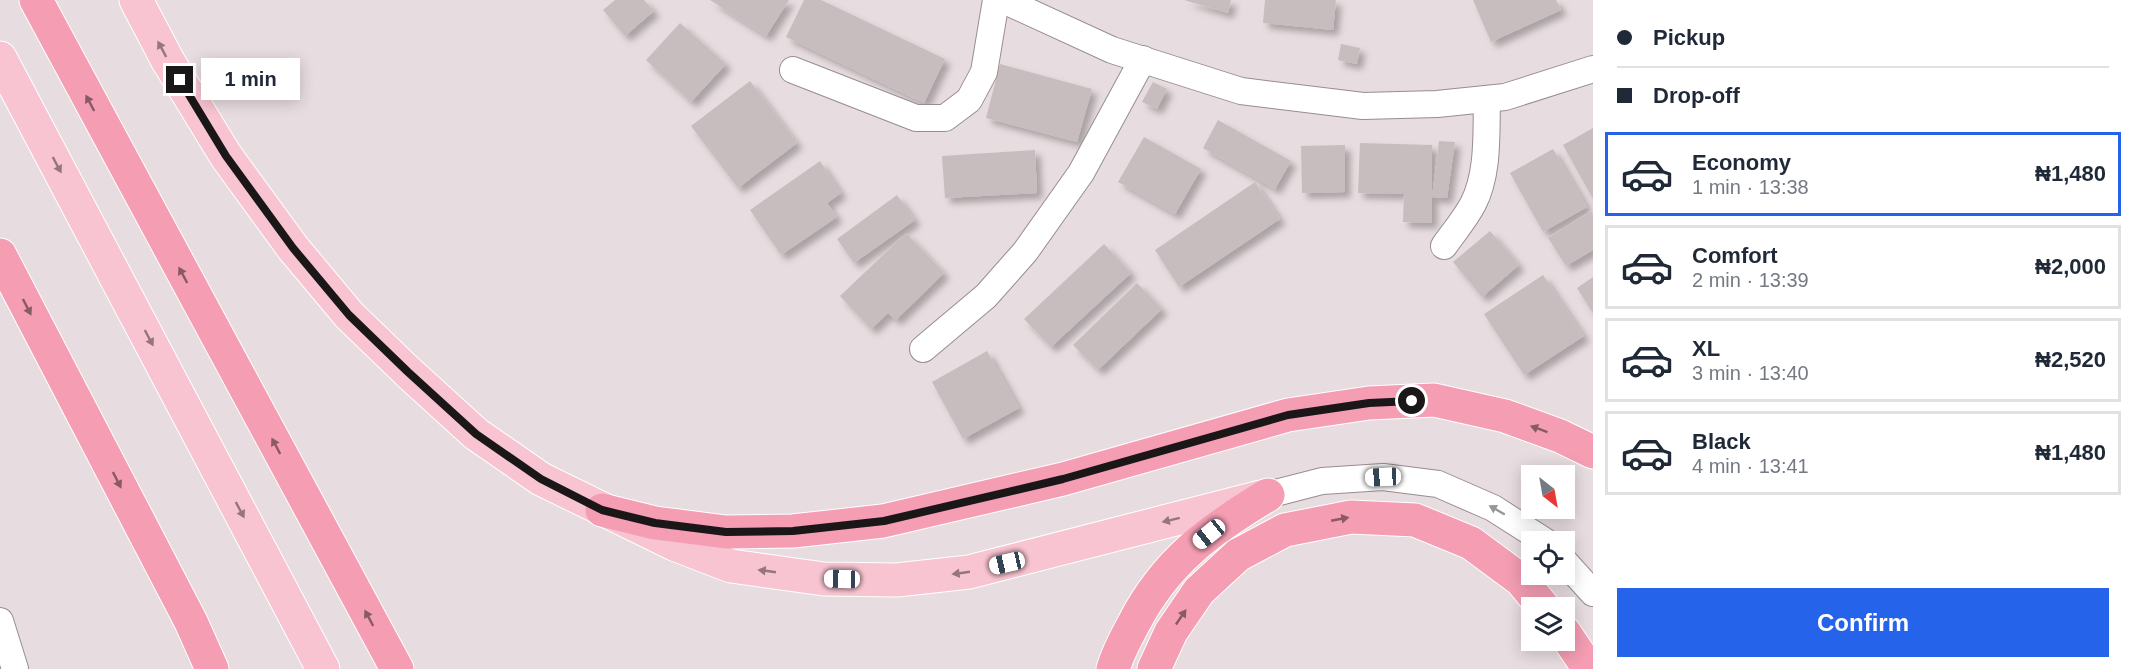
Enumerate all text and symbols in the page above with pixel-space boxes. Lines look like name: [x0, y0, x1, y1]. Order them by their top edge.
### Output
text: Pickup: [1653, 25, 1725, 50]
one-way arrow: [157, 41, 167, 58]
callout: 1 min: [201, 59, 300, 101]
route end: [166, 66, 193, 93]
text: 1 min: [224, 68, 277, 90]
text: Drop-off: [1653, 83, 1740, 108]
one-way arrow: [86, 94, 96, 112]
icon: car: [1620, 147, 1674, 201]
text: Economy: [1692, 150, 1791, 175]
one-way arrow: [52, 157, 62, 174]
text: ₦1,480: [2035, 161, 2106, 186]
text: 1 min · 13:38: [1692, 176, 1809, 198]
icon: car: [1620, 240, 1674, 294]
text: Comfort: [1692, 243, 1778, 268]
text: ₦2,000: [2035, 254, 2106, 279]
one-way arrow: [178, 266, 188, 283]
text: 2 min · 13:39: [1692, 269, 1809, 291]
one-way arrow: [22, 299, 32, 316]
one-way arrow: [144, 329, 153, 346]
icon: car: [1620, 333, 1674, 387]
text: XL: [1692, 336, 1720, 361]
text: ₦2,520: [2035, 347, 2106, 372]
text: 3 min · 13:40: [1692, 362, 1809, 384]
route start: [1398, 387, 1425, 414]
one-way arrow: [1530, 423, 1548, 433]
icon: car: [1620, 426, 1674, 480]
text: Black: [1692, 429, 1751, 454]
one-way arrow: [271, 437, 281, 454]
text: ₦1,480: [2035, 440, 2106, 465]
text: 4 min · 13:41: [1692, 455, 1809, 477]
north arrow: [1521, 465, 1575, 519]
map controls: [1521, 465, 1575, 651]
car: [1365, 467, 1401, 487]
one-way arrow: [112, 472, 122, 489]
one-way arrow: [234, 501, 244, 519]
one-way arrow: [1489, 505, 1505, 516]
one-way arrow: [1331, 514, 1350, 523]
one-way arrow: [1162, 515, 1180, 525]
car: [1189, 516, 1229, 552]
button: locate: [1521, 531, 1575, 585]
car: [987, 550, 1027, 576]
one-way arrow: [758, 567, 777, 576]
one-way arrow: [952, 568, 971, 577]
car: [824, 570, 860, 588]
button: Confirm: [1617, 588, 2109, 657]
button: layers: [1521, 597, 1575, 651]
one-way arrow: [364, 609, 374, 626]
one-way arrow: [1175, 610, 1187, 626]

